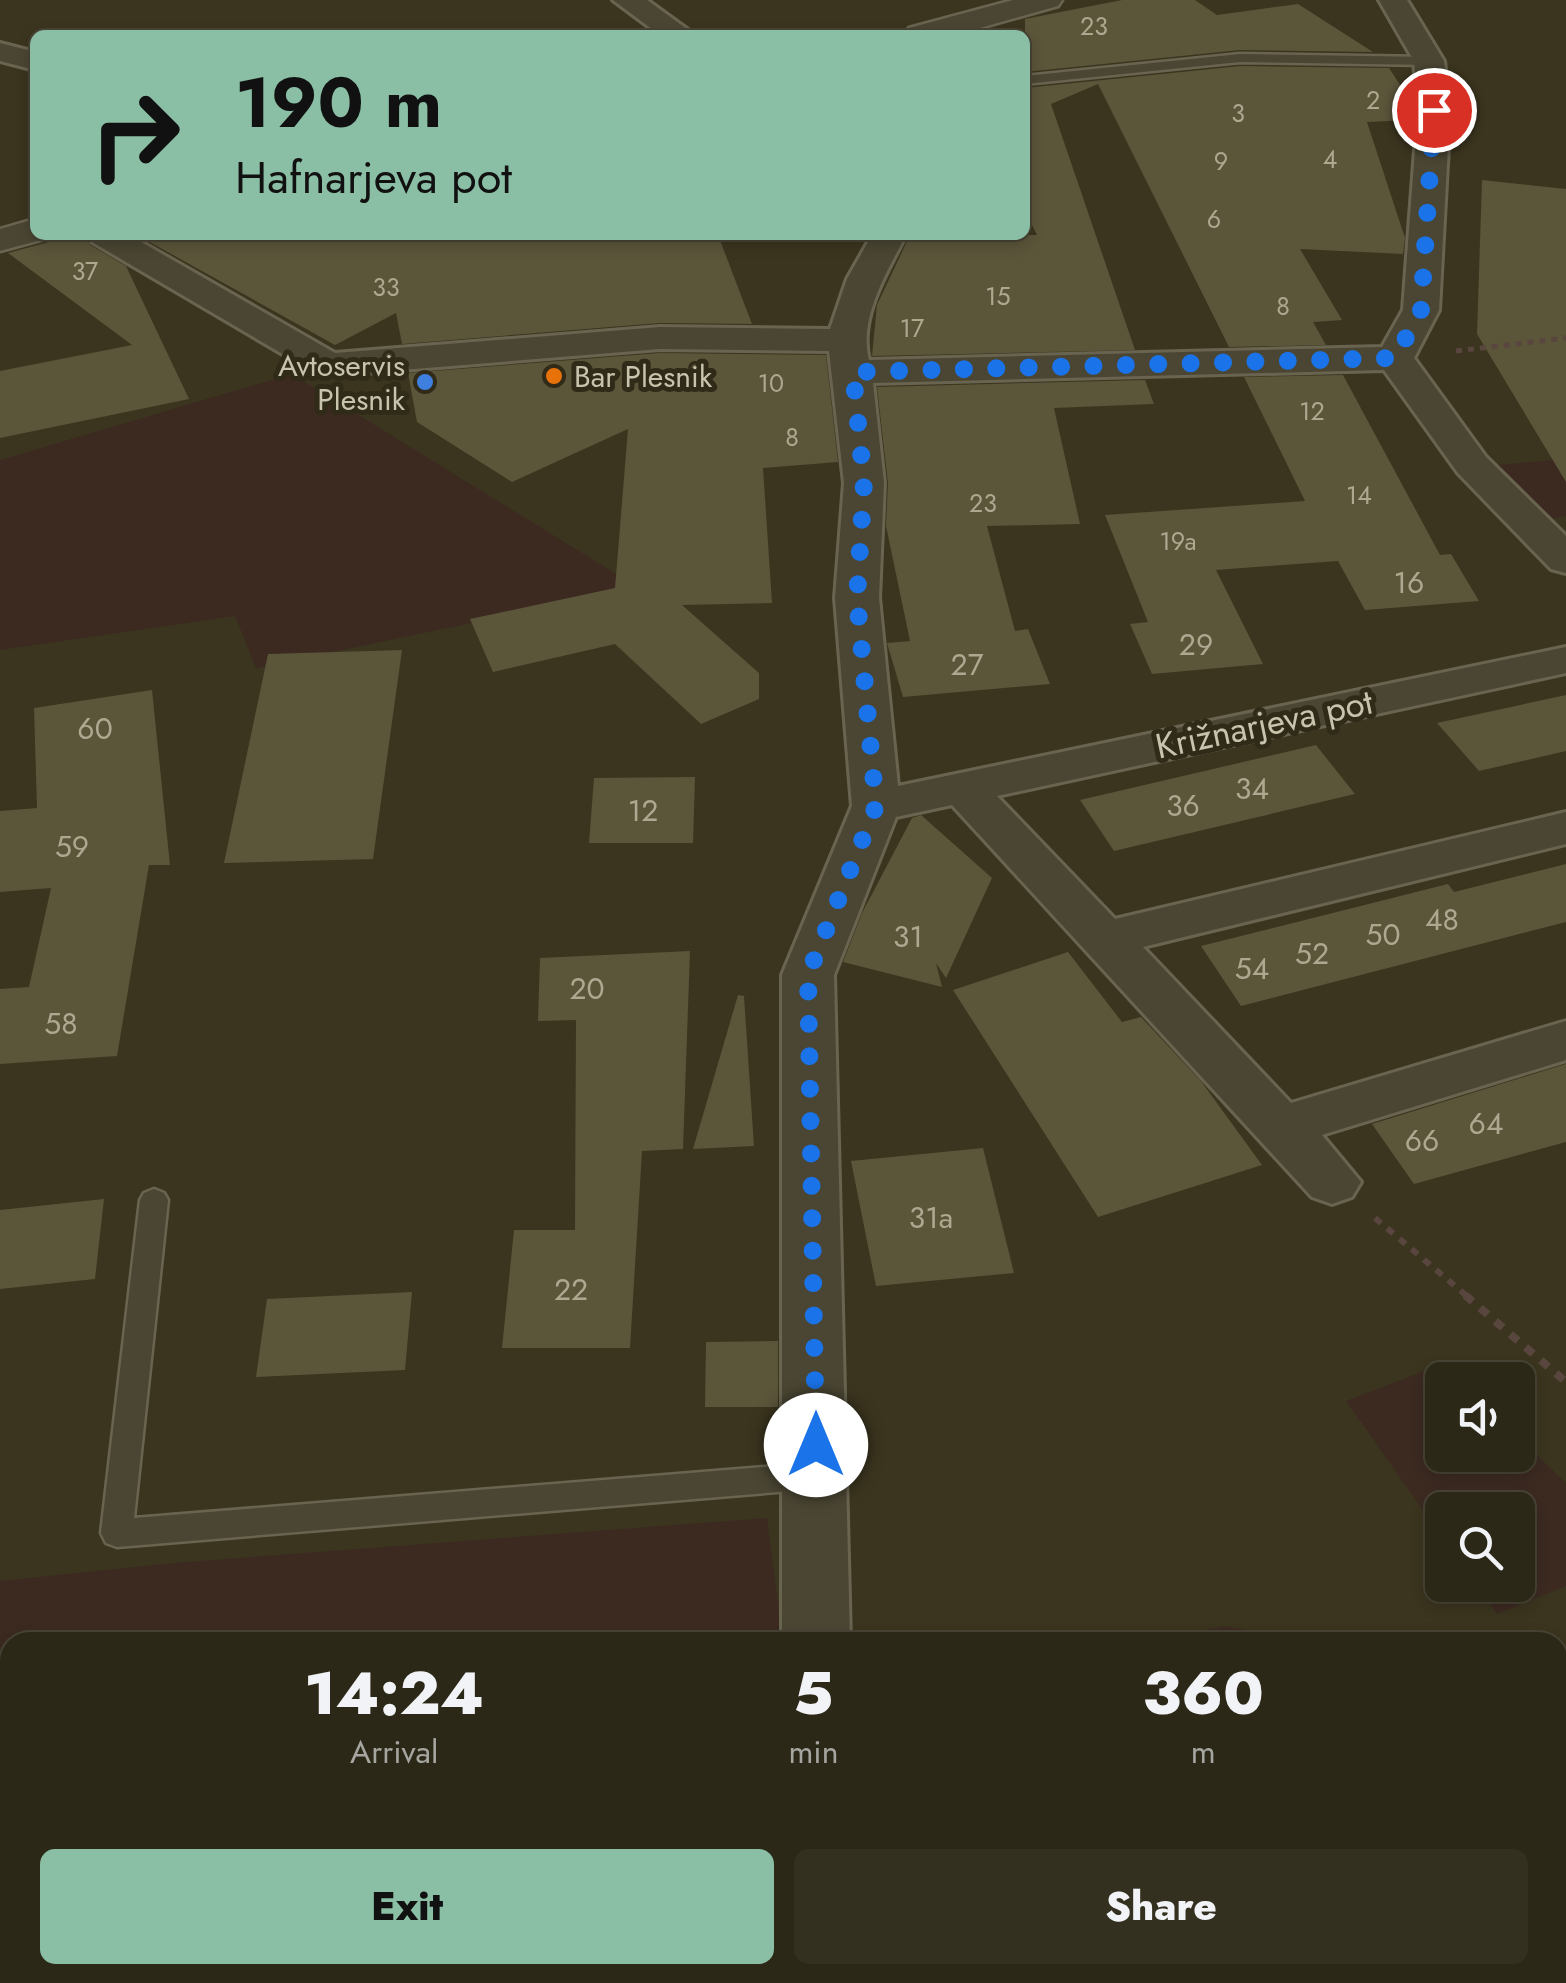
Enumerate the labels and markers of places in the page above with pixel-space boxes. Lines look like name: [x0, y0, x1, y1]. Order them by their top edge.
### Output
pin: [1392, 68, 1477, 153]
place label: Avtoservis Plesnik: [278, 344, 406, 421]
place label: Bar Plesnik: [574, 355, 713, 398]
marker: Bar Plesnik: [543, 365, 565, 387]
marker: Avtoservis Plesnik: [414, 371, 436, 393]

